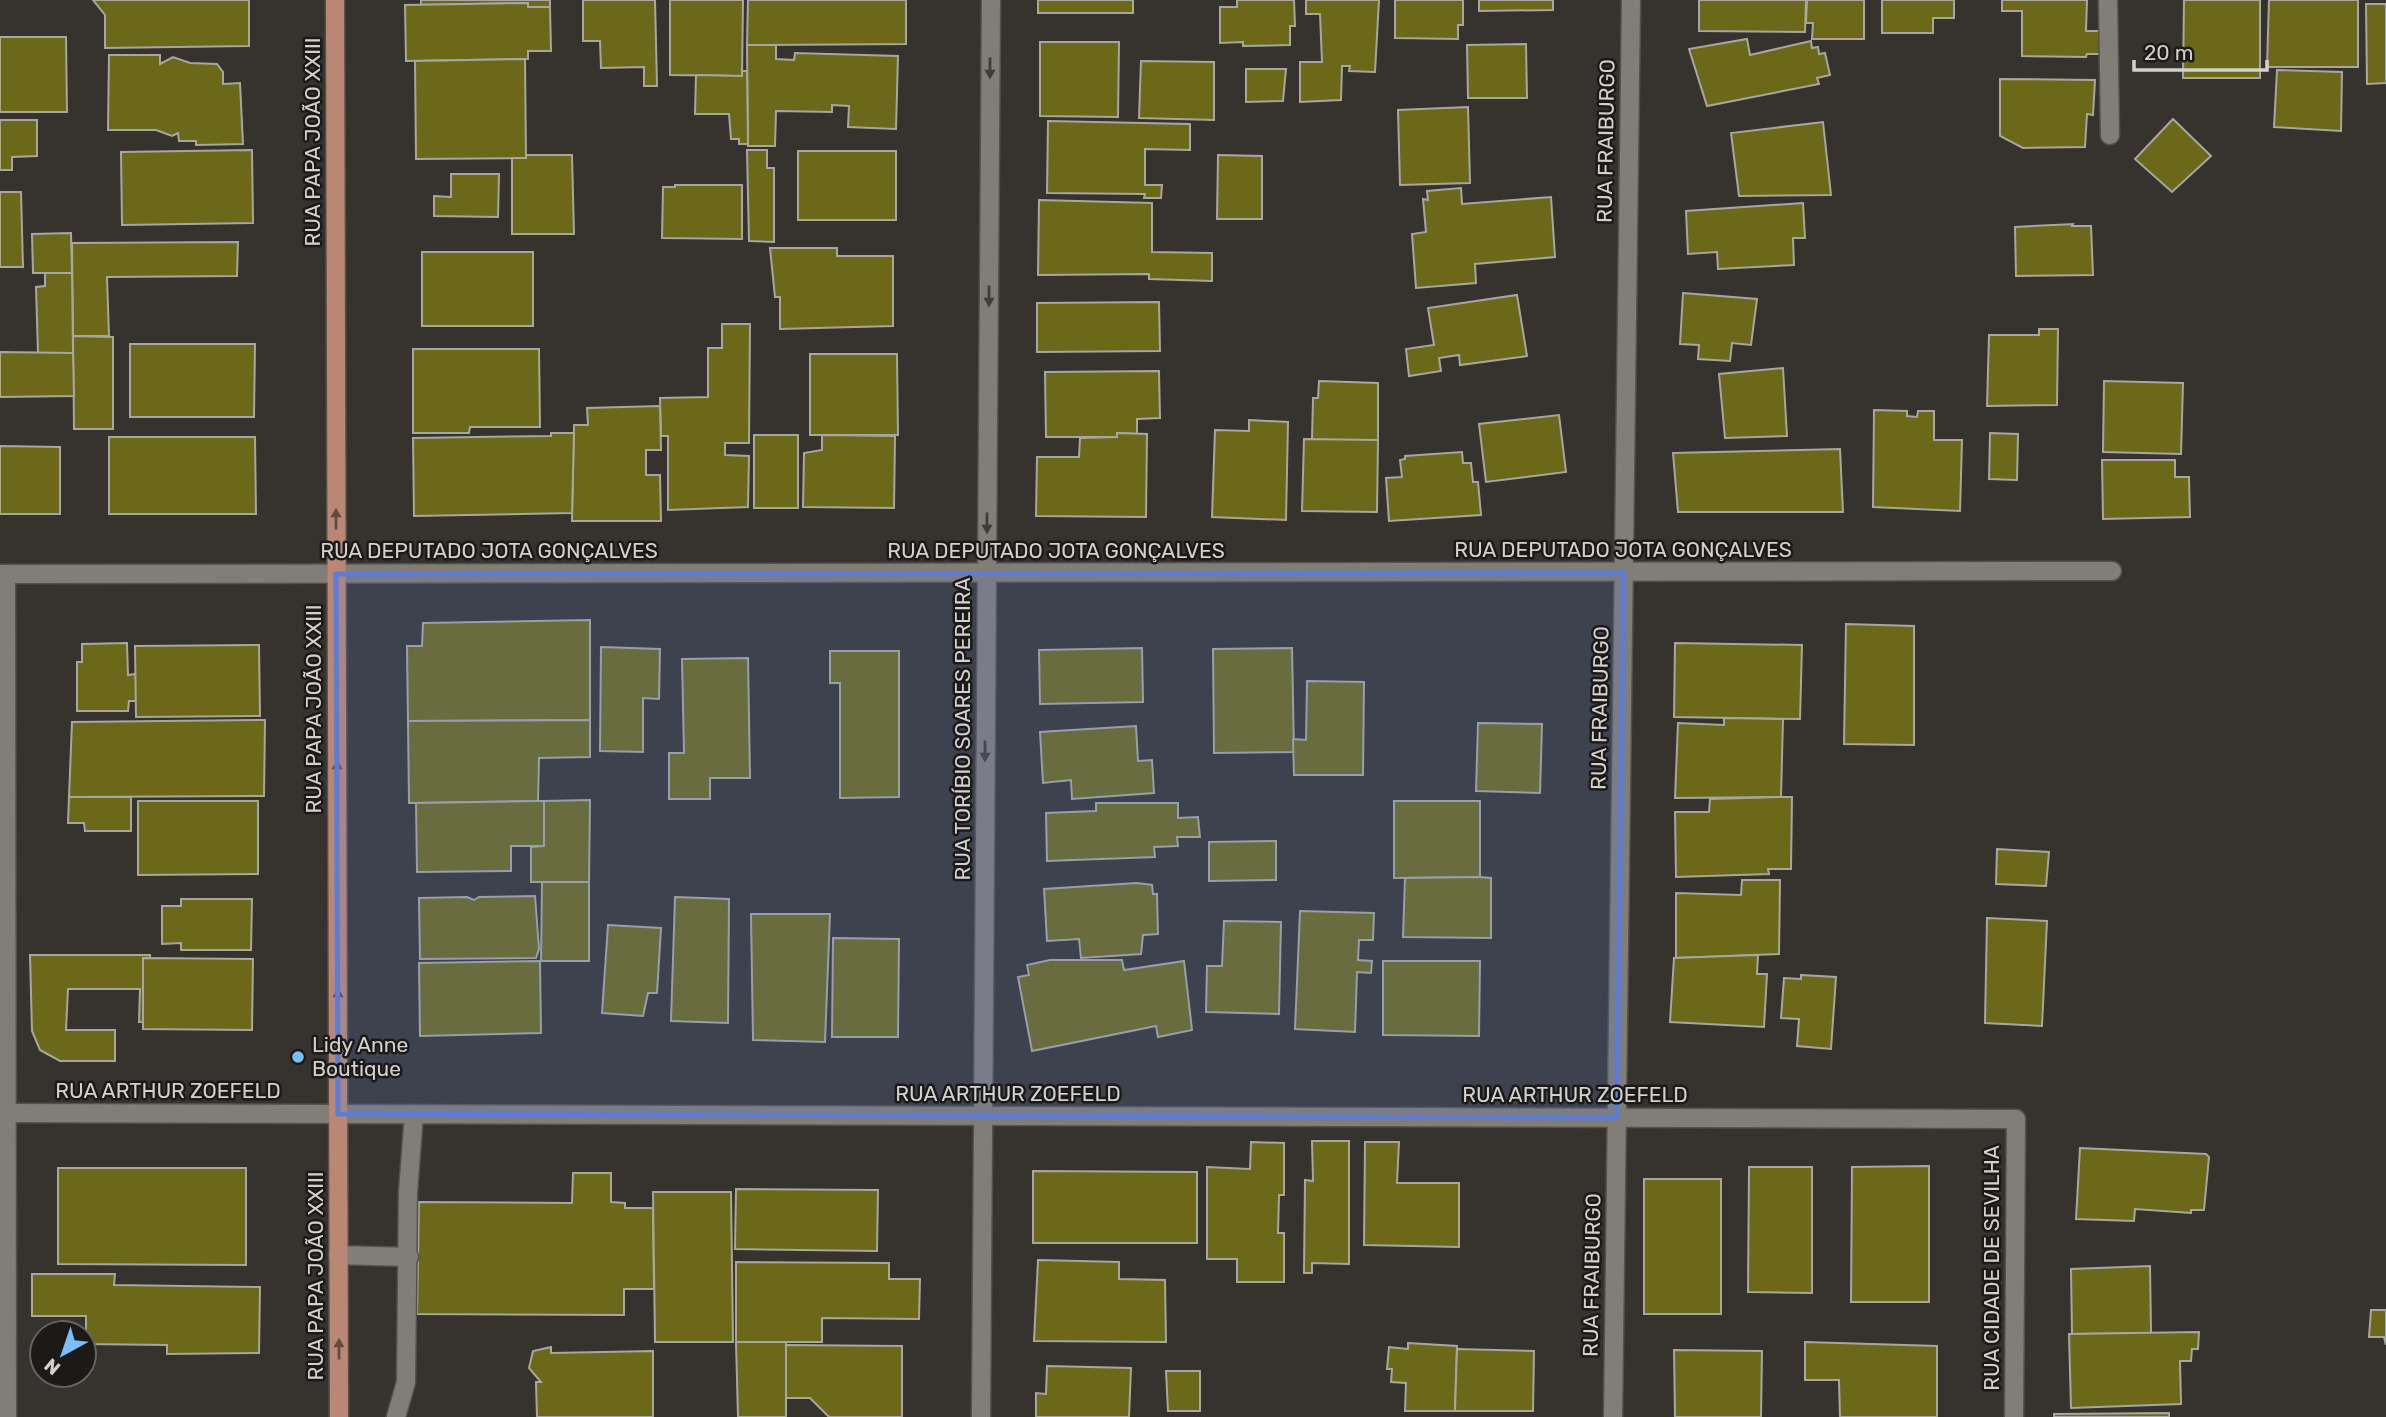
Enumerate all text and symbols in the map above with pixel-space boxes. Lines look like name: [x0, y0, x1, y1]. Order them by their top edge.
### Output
scale bar: [2134, 28, 2267, 72]
street label: RUA PAPA JOÃO XXIII: [300, 37, 325, 247]
text: 20 m: [2144, 40, 2193, 65]
one-way arrow: [984, 57, 996, 79]
street label: RUA FRAIBURGO: [1592, 59, 1619, 223]
one-way arrow: [983, 285, 994, 307]
one-way arrow: [330, 508, 342, 530]
one-way arrow: [981, 512, 993, 534]
street label: RUA DEPUTADO JOTA GONÇALVES: [1454, 537, 1792, 562]
street label: RUA DEPUTADO JOTA GONÇALVES: [320, 538, 658, 563]
street label: RUA DEPUTADO JOTA GONÇALVES: [887, 538, 1225, 563]
street label: RUA TORÍBIO SOARES PEREIRA: [950, 577, 975, 881]
street label: RUA PAPA JOÃO XXIII: [301, 604, 326, 814]
street label: RUA FRAIBURGO: [1586, 626, 1613, 790]
one-way arrow: [980, 740, 991, 762]
one-way arrow: [331, 760, 343, 782]
one-way arrow: [332, 988, 344, 1010]
place label: Lidy Anne Boutique: [312, 1032, 408, 1081]
marker: Lidy Anne Boutique: [290, 1049, 306, 1065]
street label: RUA ARTHUR ZOEFELD: [55, 1078, 281, 1103]
street label: RUA ARTHUR ZOEFELD: [895, 1081, 1121, 1106]
street label: RUA ARTHUR ZOEFELD: [1462, 1082, 1688, 1107]
street label: RUA CIDADE DE SEVILHA: [1979, 1145, 2004, 1391]
street label: RUA PAPA JOÃO XXIII: [303, 1171, 328, 1381]
street label: RUA FRAIBURGO: [1578, 1193, 1605, 1357]
north arrow: [28, 1319, 98, 1389]
one-way arrow: [333, 1338, 345, 1360]
text: N: [40, 1353, 65, 1380]

